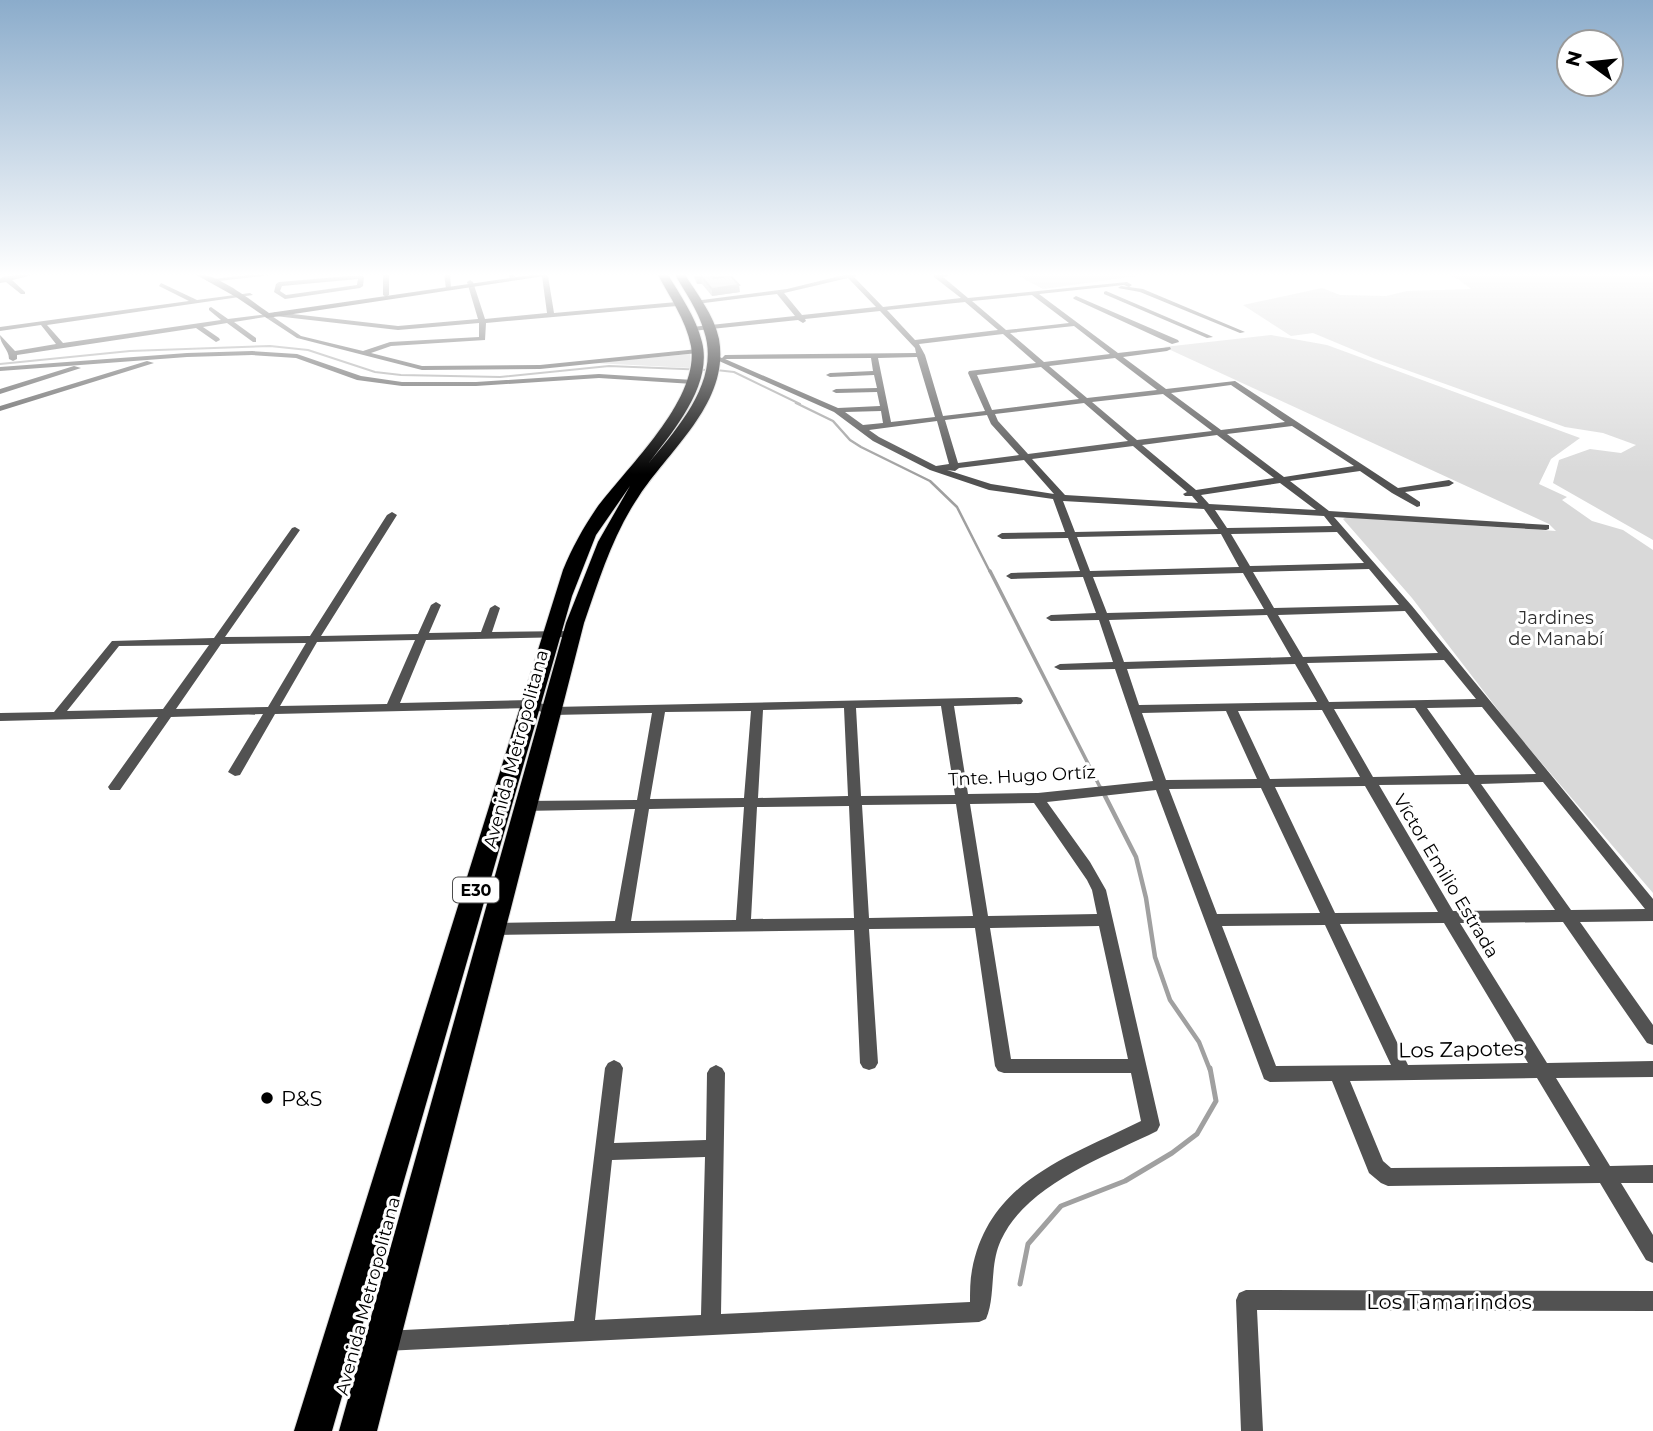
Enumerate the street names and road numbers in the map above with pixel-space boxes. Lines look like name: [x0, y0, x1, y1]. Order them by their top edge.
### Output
street label: Avenida Metropolitana: [479, 647, 553, 851]
street label: Tnte. Hugo Ortíz: [948, 761, 1096, 791]
street label: Víctor Emilio Estrada: [1388, 790, 1504, 962]
road number: E30: [453, 877, 499, 902]
street label: Los Zapotes: [1398, 1035, 1524, 1063]
street label: Avenida Metropolitana: [331, 1194, 405, 1398]
street label: Los Tamarindos: [1366, 1289, 1532, 1314]

